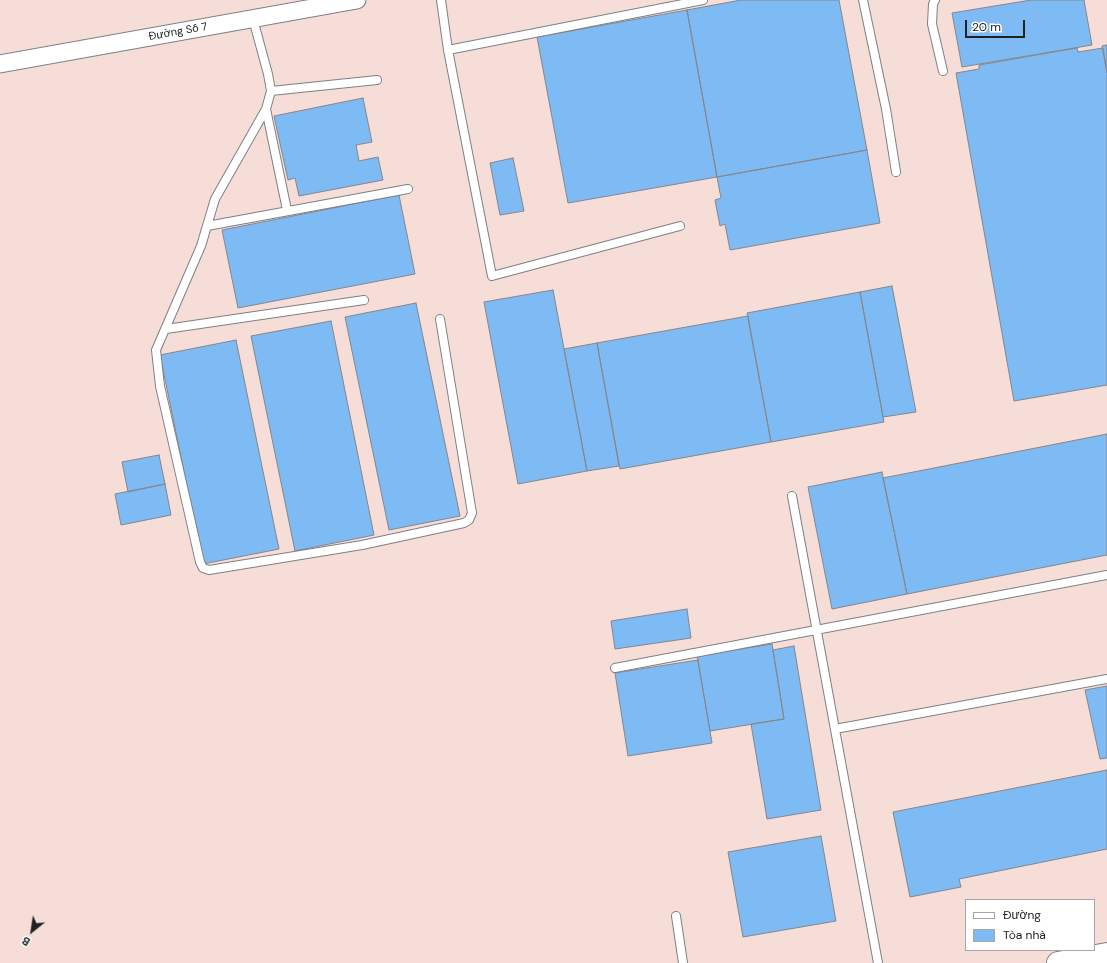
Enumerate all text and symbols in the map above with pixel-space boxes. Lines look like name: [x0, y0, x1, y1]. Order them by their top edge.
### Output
scale bar: [967, 12, 1027, 38]
text: 20 m: [972, 19, 1001, 35]
street label: Đường Số 7: [148, 20, 208, 44]
legend: [965, 899, 1095, 951]
text: Đường: [1003, 907, 1041, 923]
north arrow: [12, 911, 52, 951]
text: Tòa nhà: [1003, 927, 1046, 943]
text: B: [19, 934, 33, 949]

